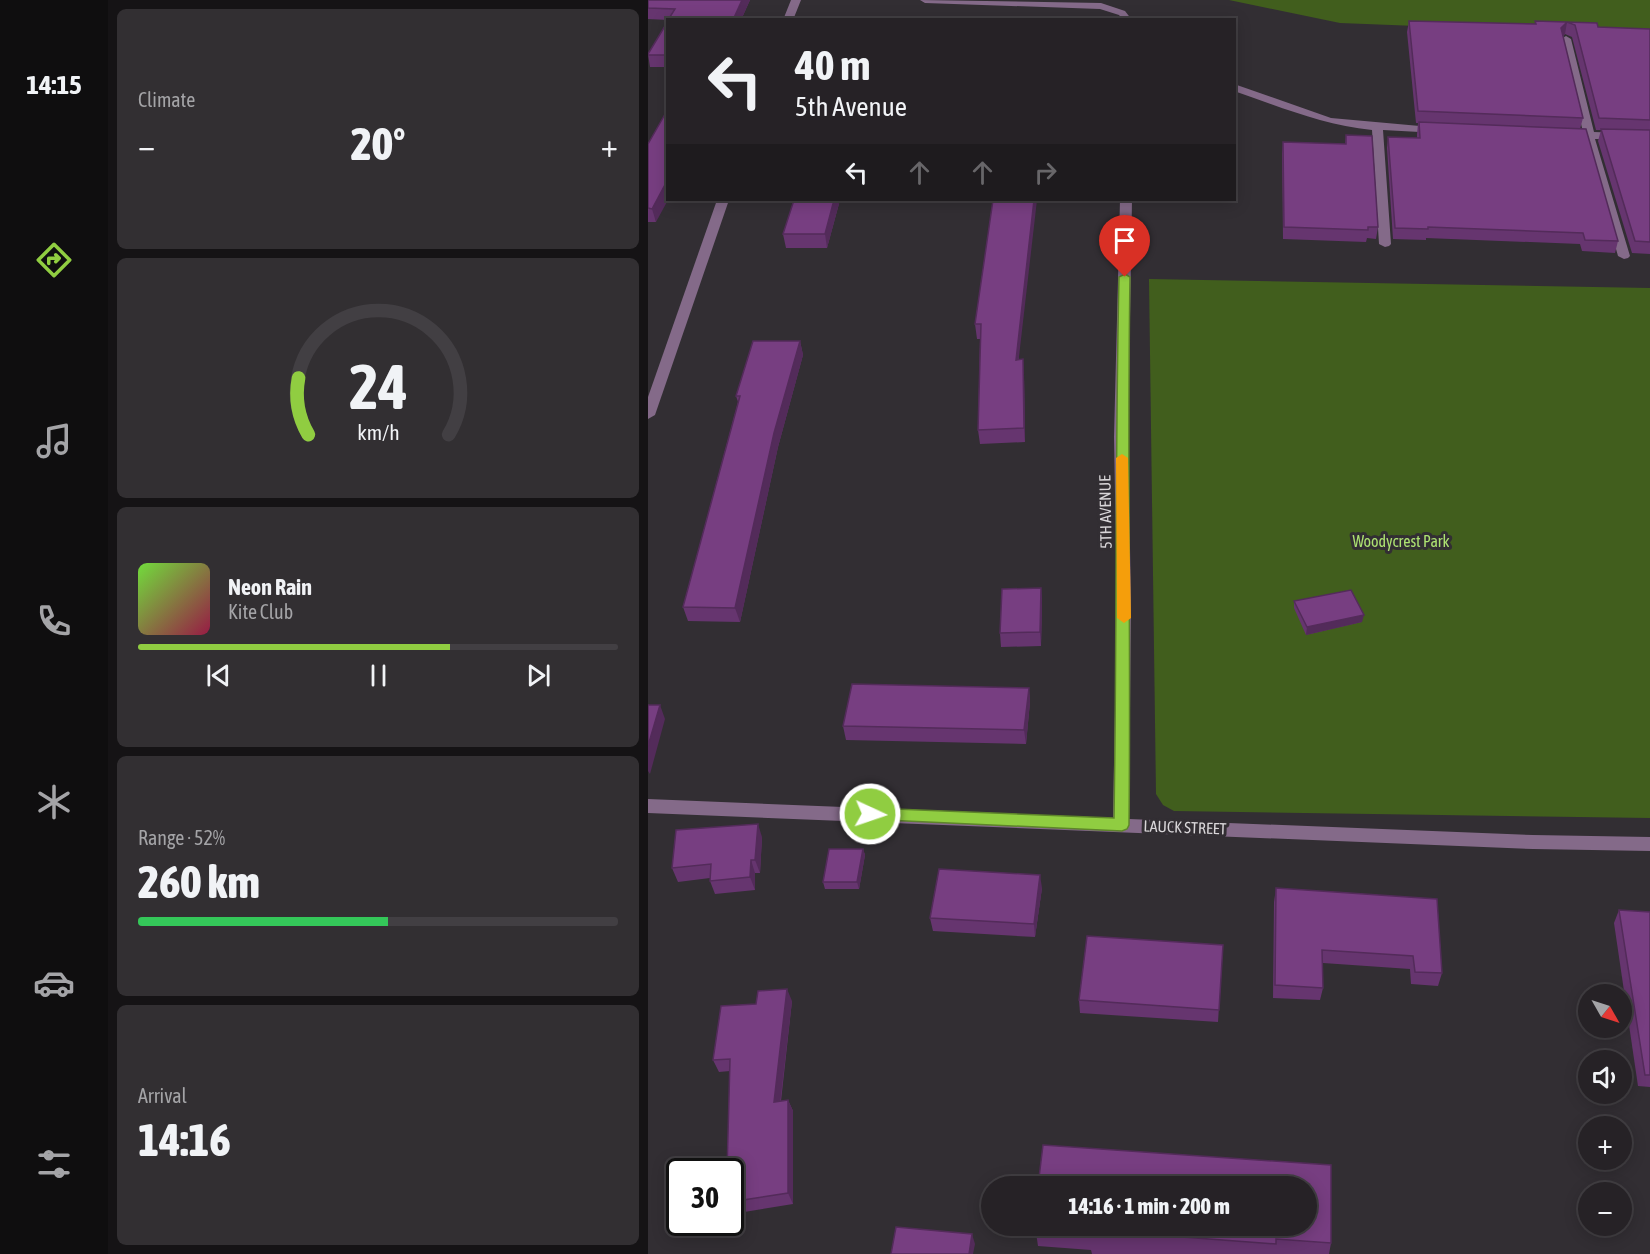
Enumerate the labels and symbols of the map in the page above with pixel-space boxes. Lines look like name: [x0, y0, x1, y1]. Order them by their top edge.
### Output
pin: [1099, 215, 1150, 277]
street label: 5TH AVENUE: [1095, 475, 1115, 549]
park label: Woodycrest Park: [1352, 532, 1450, 551]
position arrow: [838, 782, 902, 846]
street label: LAUCK STREET: [1143, 817, 1227, 837]
north arrow: [1578, 984, 1632, 1038]
speed limit sign: 30: [666, 1158, 744, 1236]

